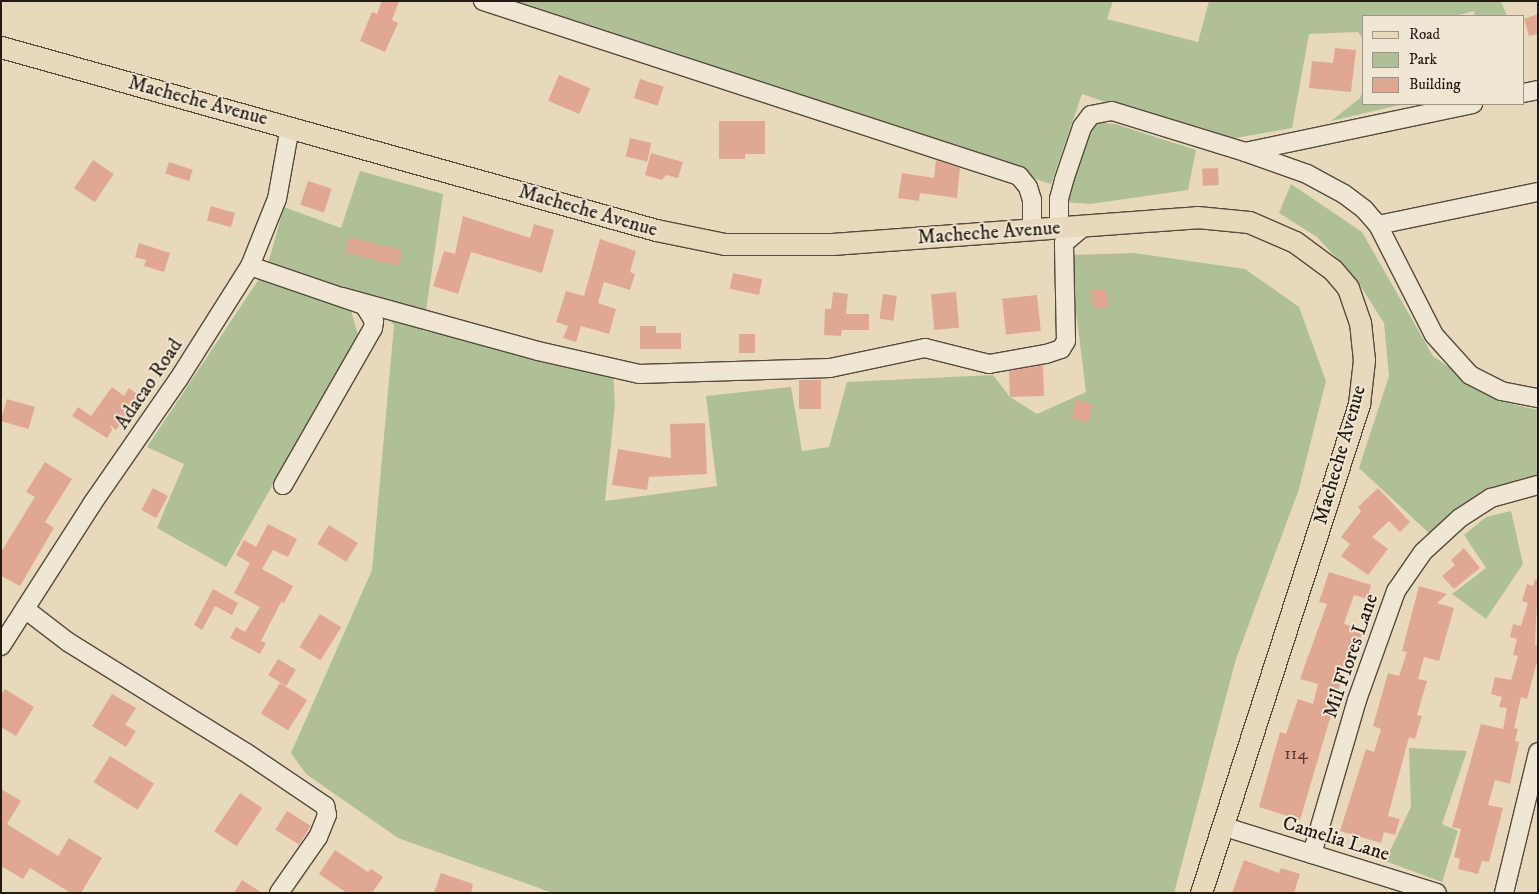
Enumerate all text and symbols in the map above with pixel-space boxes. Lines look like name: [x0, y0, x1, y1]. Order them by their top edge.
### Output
legend: [1362, 15, 1524, 105]
text: Road: [1409, 25, 1440, 44]
text: Park: [1409, 50, 1437, 69]
street label: Macheche Avenue: [126, 71, 270, 131]
text: Building: [1409, 75, 1461, 94]
street label: Macheche Avenue: [516, 180, 660, 242]
street label: Macheche Avenue: [917, 216, 1061, 250]
street label: Adacao Road: [110, 334, 188, 434]
street label: Macheche Avenue: [1309, 383, 1371, 527]
street label: Mil Flores Lane: [1319, 591, 1383, 721]
house number: 114: [1284, 743, 1308, 765]
street label: Camelia Lane: [1280, 811, 1392, 867]

